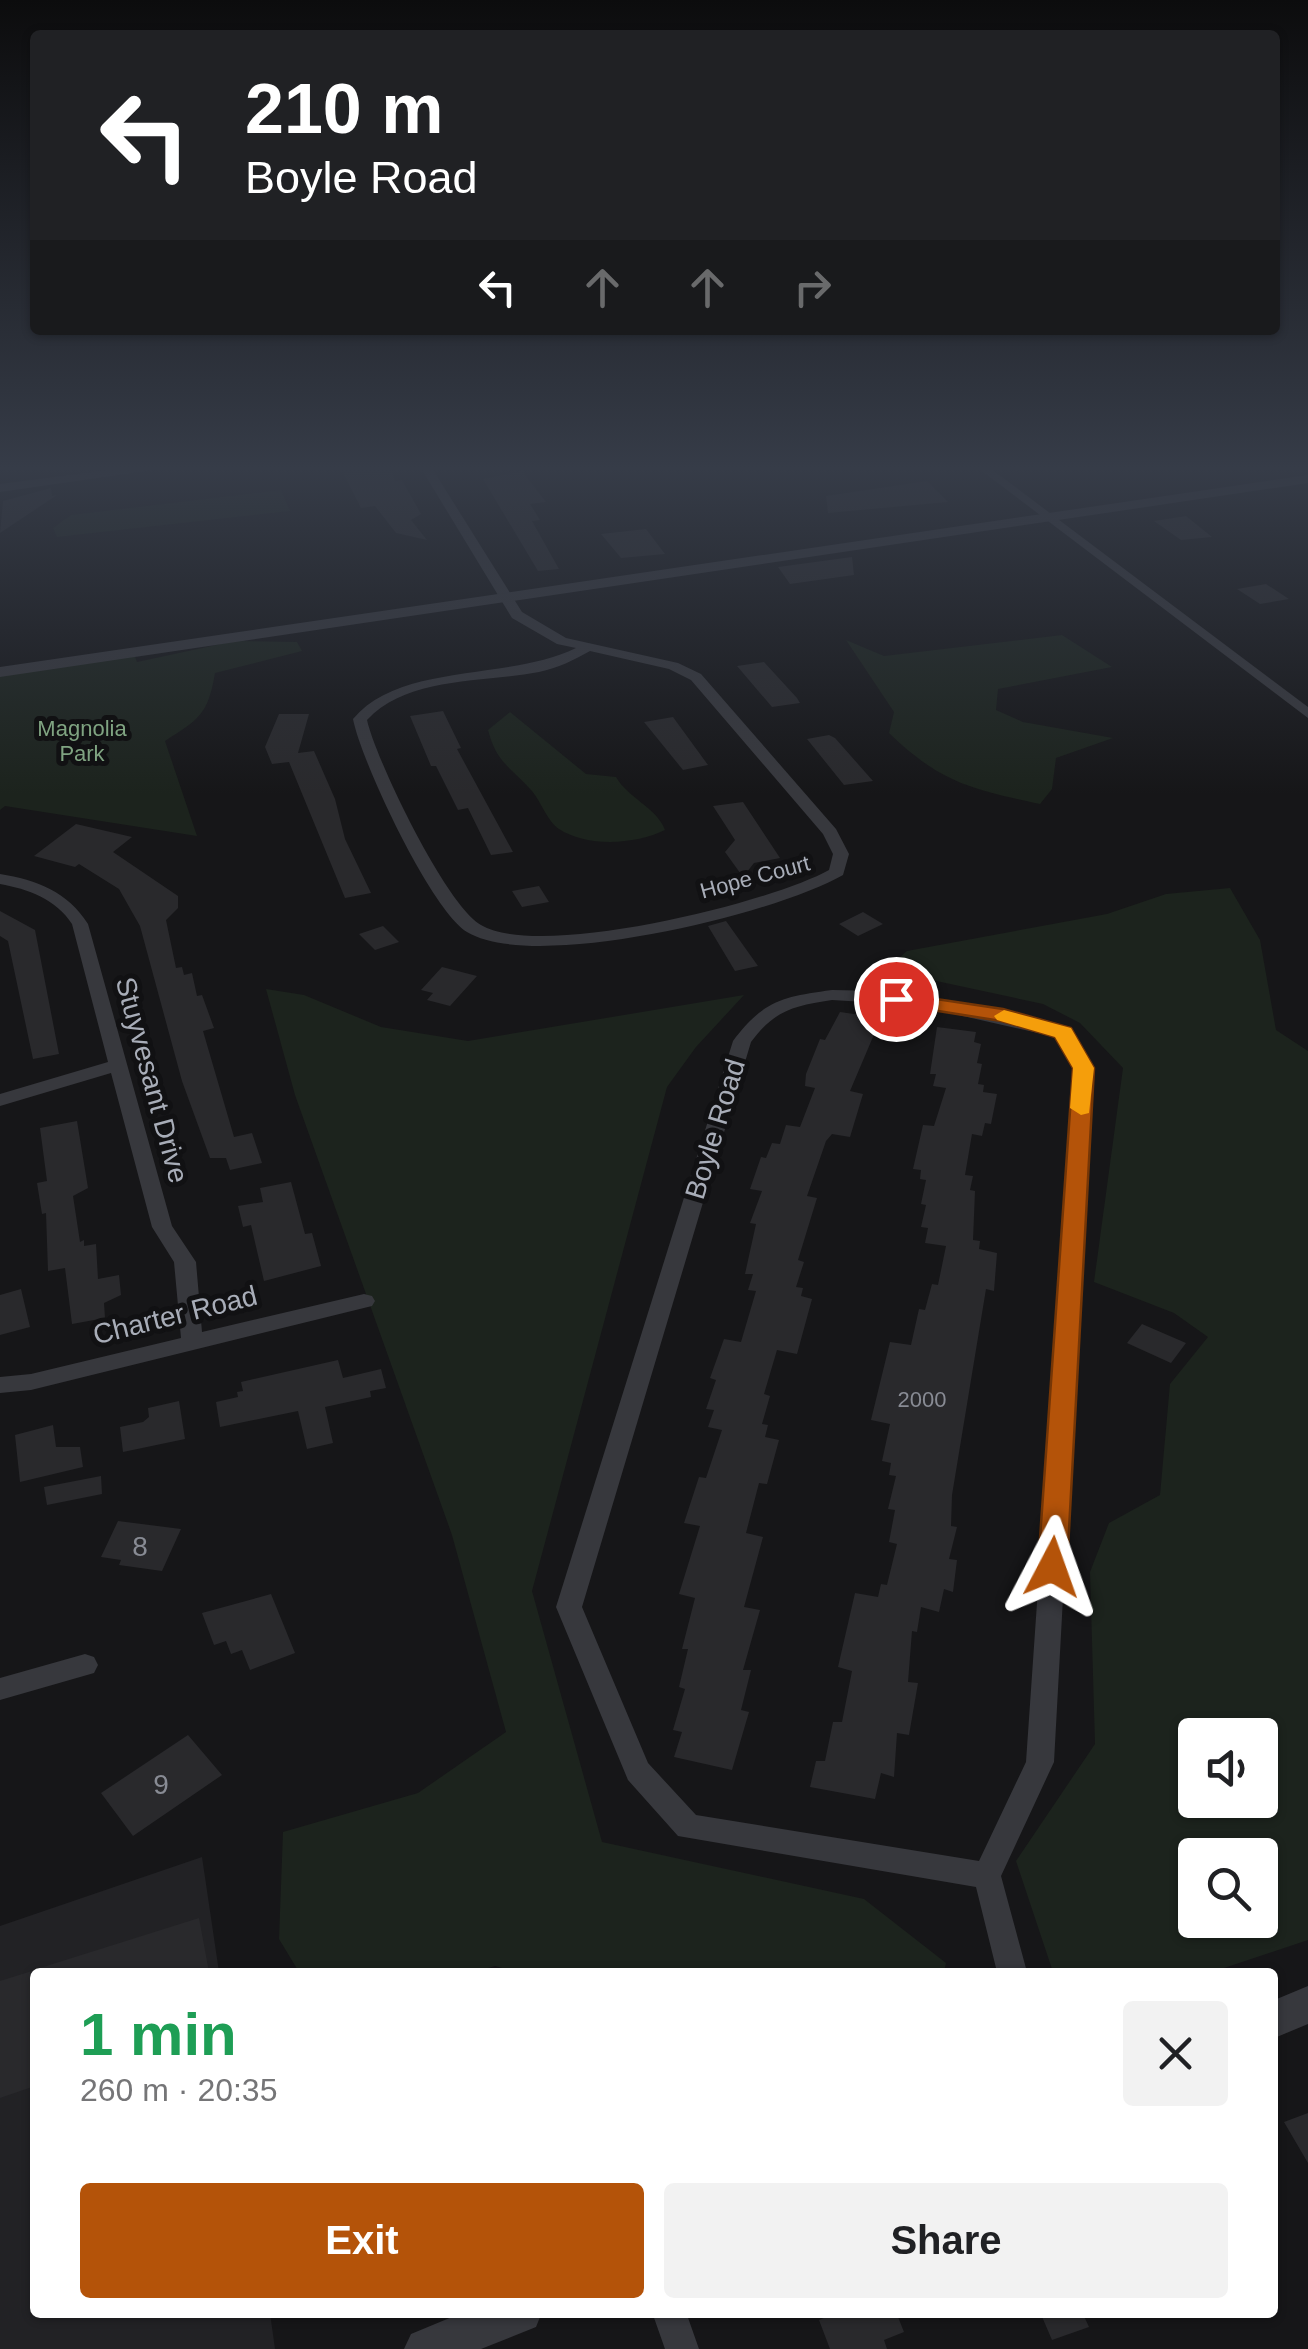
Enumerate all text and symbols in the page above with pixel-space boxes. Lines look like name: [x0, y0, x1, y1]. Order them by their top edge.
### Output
icon: left: [80, 70, 210, 200]
text: 210 m: [245, 70, 443, 148]
text: Boyle Road: [245, 152, 478, 203]
icon: left: [470, 260, 525, 315]
icon: ahead: [575, 260, 630, 315]
icon: ahead: [680, 260, 735, 315]
icon: right: [785, 260, 840, 315]
park label: Magnolia Park: [37, 716, 127, 766]
street label: Hope Court: [697, 850, 813, 904]
pin: [854, 957, 939, 1042]
icon: arrive: [869, 972, 924, 1027]
street label: Stuyvesant Drive: [110, 974, 194, 1186]
street label: Boyle Road: [679, 1055, 751, 1203]
street label: Charter Road: [90, 1280, 260, 1350]
house number: 2000: [898, 1387, 946, 1412]
position arrow: [1000, 1515, 1104, 1619]
house number: 8: [132, 1531, 148, 1562]
map controls: [1178, 1718, 1278, 1938]
button: sound: [1178, 1718, 1278, 1818]
house number: 9: [153, 1769, 169, 1800]
button: search: [1178, 1838, 1278, 1938]
text: 1 min: [80, 2001, 237, 2068]
button: close: [1123, 2001, 1228, 2106]
text: 260 m · 20:35: [80, 2072, 277, 2108]
button: Exit: [80, 2183, 644, 2298]
button: Share: [664, 2183, 1228, 2298]

